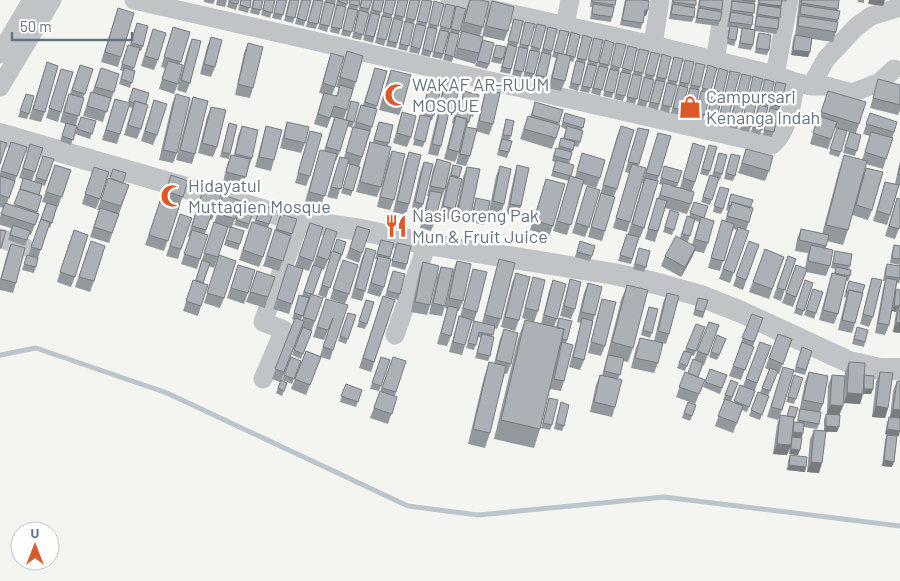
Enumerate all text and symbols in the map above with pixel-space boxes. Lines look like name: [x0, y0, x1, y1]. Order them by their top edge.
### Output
scale bar: [12, 10, 132, 42]
text: 50 m: [20, 17, 52, 35]
place label: WAKAF AR-RUUM MOSQUE: [412, 73, 549, 116]
mosque icon: WAKAF AR-RUUM MOSQUE: [383, 82, 409, 108]
place label: Campursari Kenanga Indah: [706, 85, 820, 128]
shop icon: Campursari Kenanga Indah: [677, 94, 703, 120]
place label: Hidayatul Muttaqien Mosque: [188, 174, 331, 217]
mosque icon: Hidayatul Muttaqien Mosque: [159, 183, 185, 209]
place label: Nasi Goreng Pak Mun & Fruit Juice: [412, 204, 548, 247]
restaurant icon: Nasi Goreng Pak Mun & Fruit Juice: [383, 213, 409, 239]
north arrow: [10, 521, 60, 571]
text: U: [31, 524, 40, 541]

